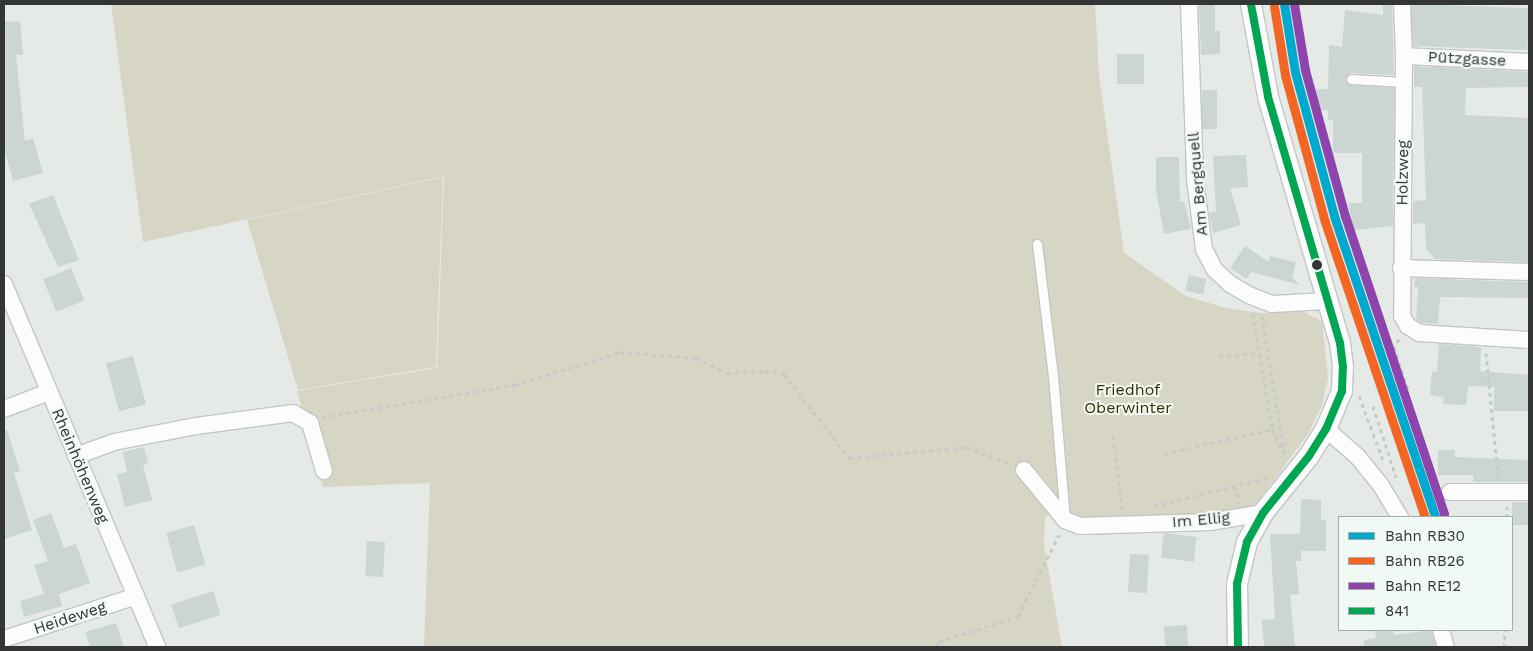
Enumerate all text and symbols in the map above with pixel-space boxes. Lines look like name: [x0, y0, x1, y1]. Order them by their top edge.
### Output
street label: Pützgasse: [1427, 47, 1507, 71]
street label: Am Bergquell: [1184, 131, 1212, 237]
street label: Holzweg: [1393, 140, 1413, 206]
unlabelled marker: [1312, 260, 1322, 270]
park label: Friedhof Oberwinter: [1084, 380, 1172, 418]
street label: Rheinhöhenweg: [47, 406, 113, 526]
street label: Im Ellig: [1171, 508, 1231, 532]
legend: [1338, 516, 1513, 631]
text: Bahn RB30: [1385, 527, 1465, 545]
text: Bahn RB26: [1385, 552, 1465, 570]
text: Bahn RE12: [1385, 577, 1461, 595]
street label: Heideweg: [31, 597, 109, 639]
text: 841: [1385, 602, 1409, 620]

